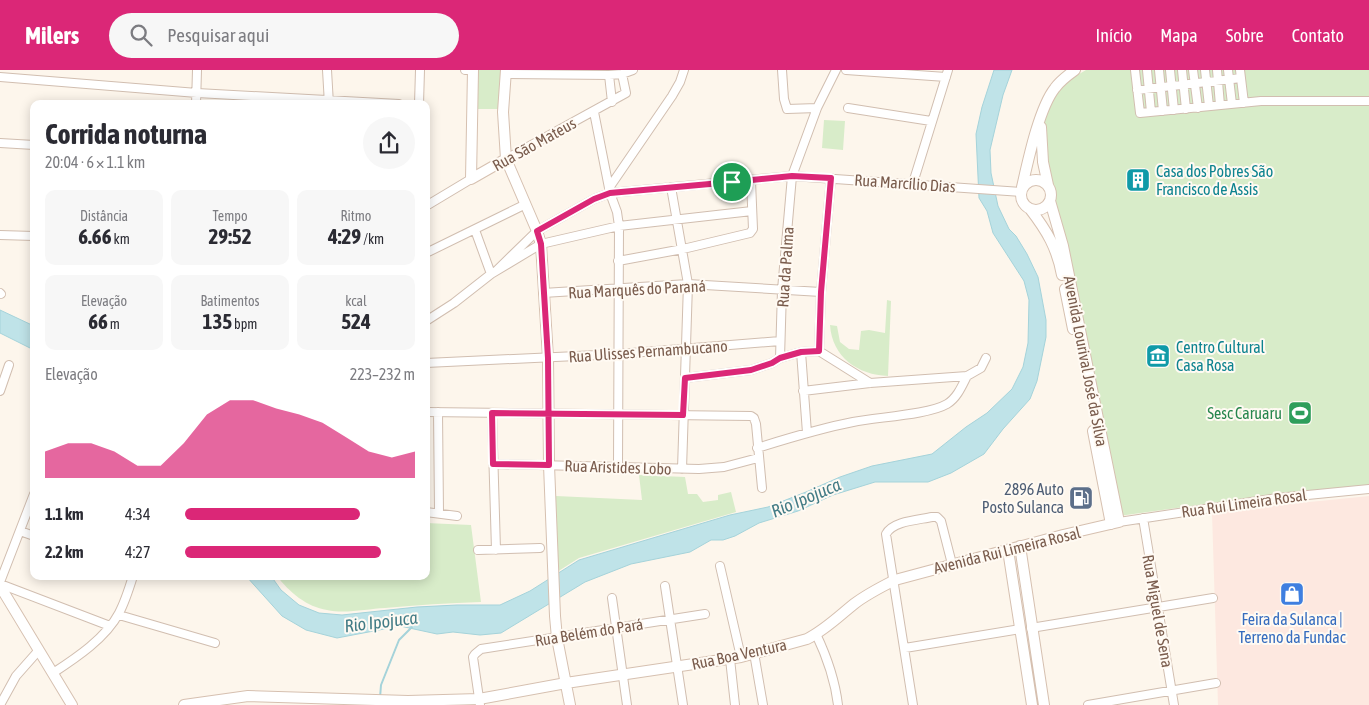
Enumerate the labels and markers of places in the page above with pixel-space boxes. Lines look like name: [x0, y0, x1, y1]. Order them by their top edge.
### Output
pin: [711, 161, 753, 203]
place label: Casa dos Pobres São Francisco de Assis: [1156, 162, 1273, 198]
building icon: Casa dos Pobres São Francisco de Assis: [1125, 167, 1151, 193]
place label: Centro Cultural Casa Rosa: [1176, 338, 1266, 374]
museum icon: Centro Cultural Casa Rosa: [1145, 343, 1171, 369]
sports icon: Sesc Caruaru: [1287, 400, 1313, 426]
place label: Sesc Caruaru: [1207, 404, 1282, 422]
place label: 2896 Auto Posto Sulanca: [982, 480, 1064, 516]
fuel station icon: 2896 Auto Posto Sulanca: [1068, 485, 1094, 511]
shop icon: Feira da Sulanca | Terreno da Fundac: [1279, 581, 1305, 607]
place label: Feira da Sulanca | Terreno da Fundac: [1238, 610, 1346, 646]

